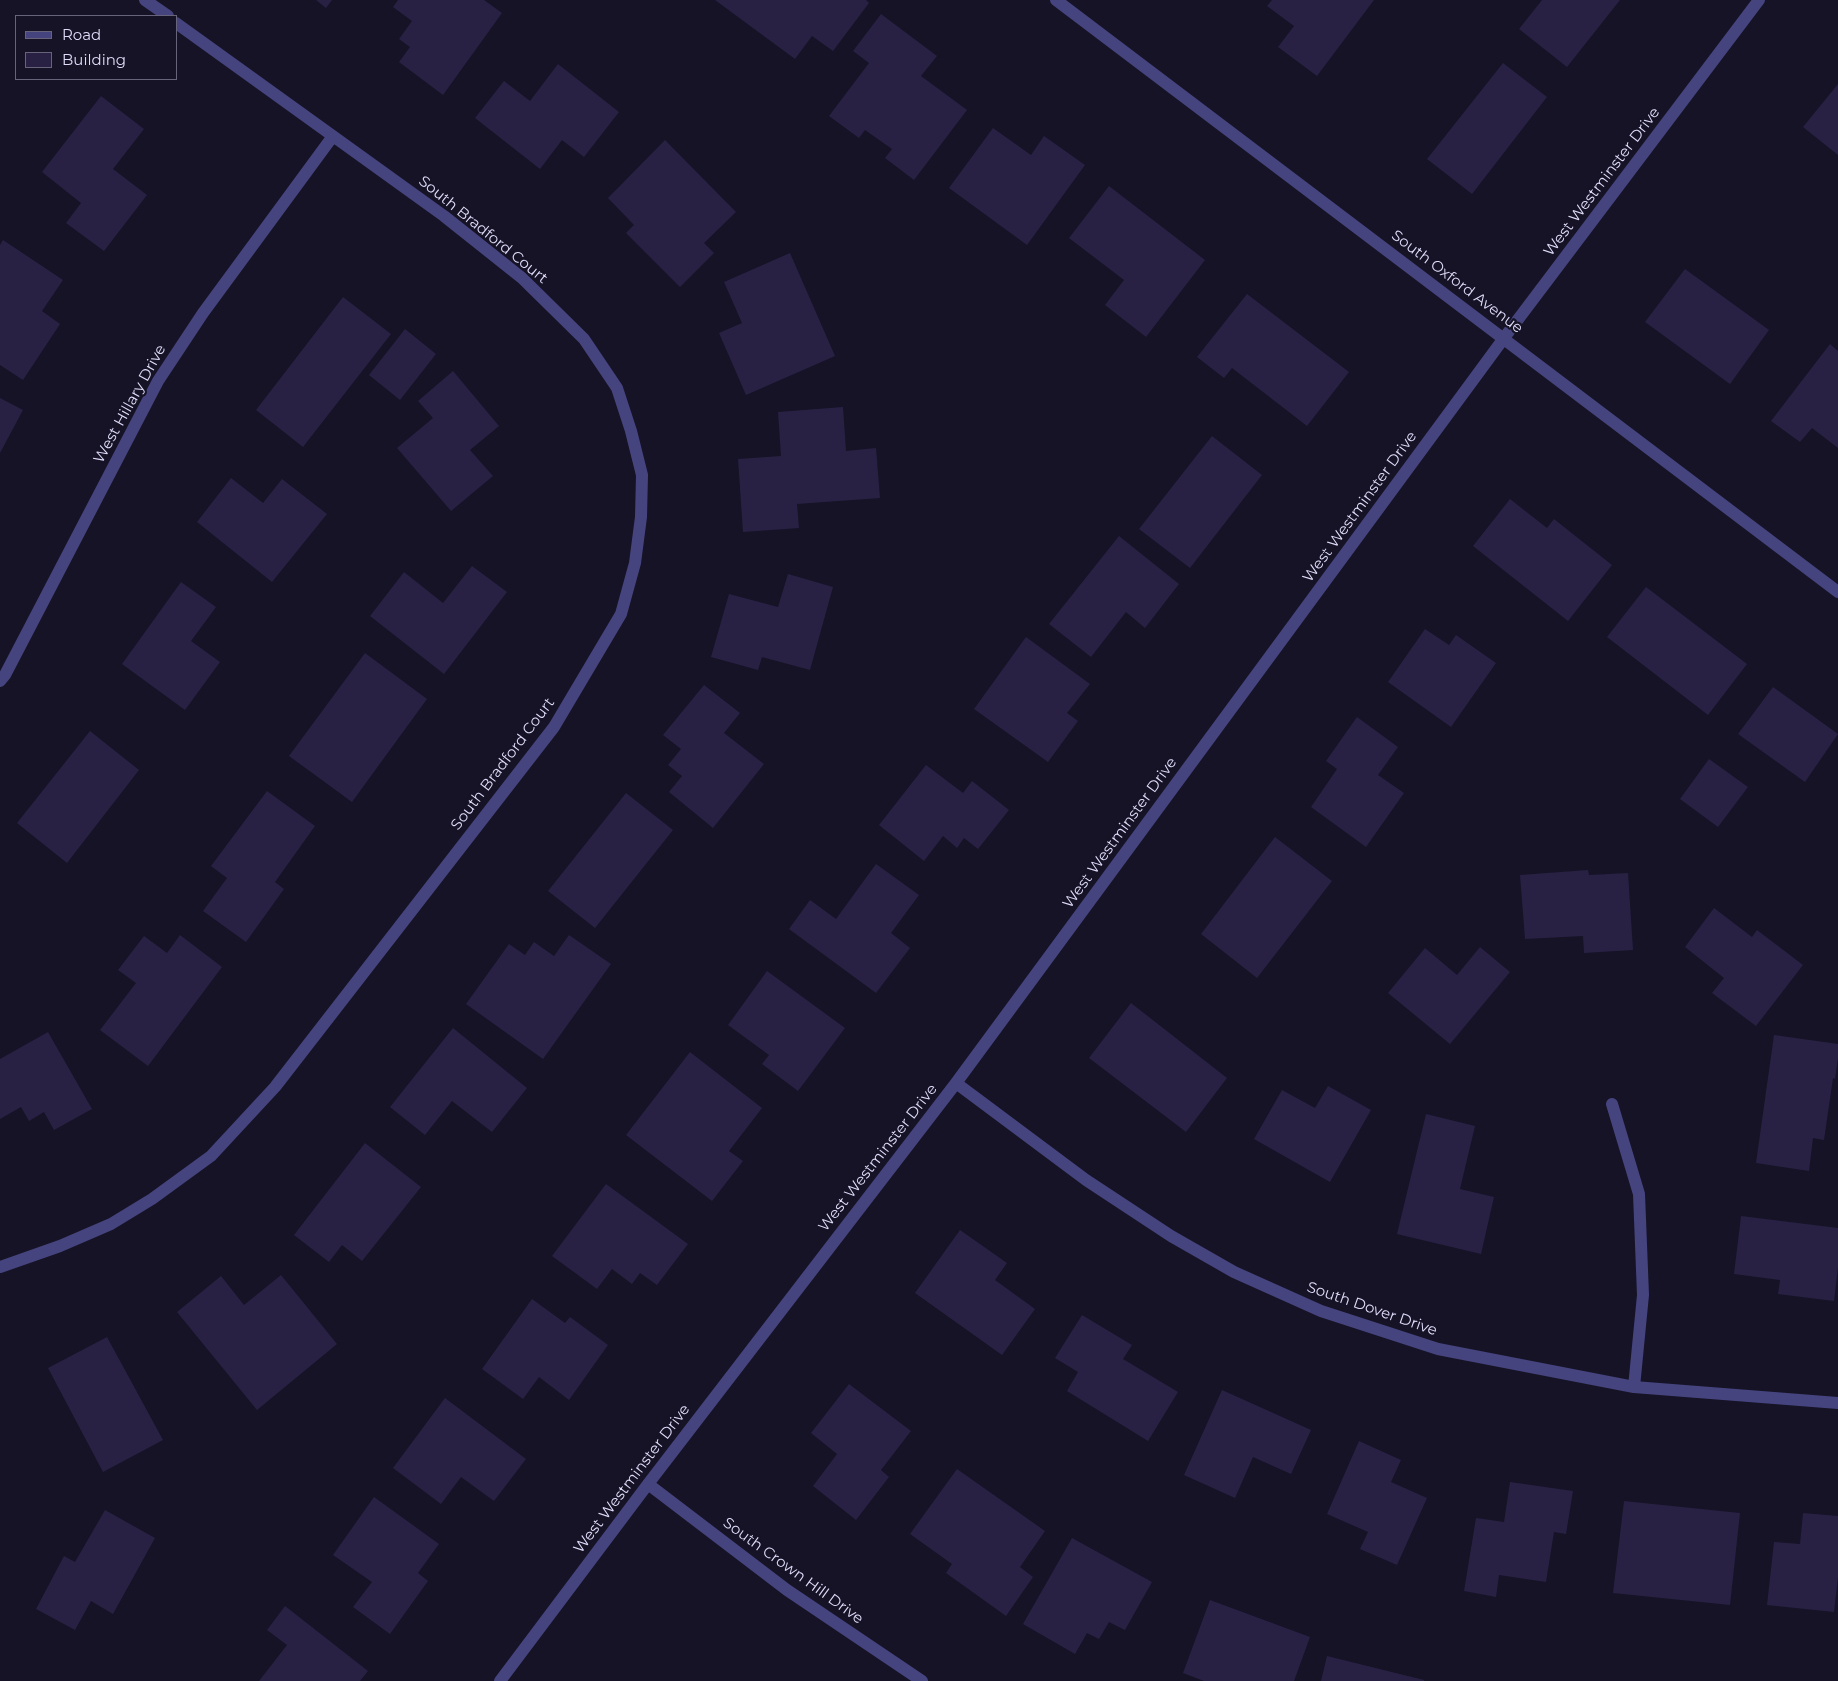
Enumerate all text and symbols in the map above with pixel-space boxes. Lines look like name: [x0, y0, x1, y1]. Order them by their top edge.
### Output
legend: [15, 15, 178, 80]
text: Road: [62, 25, 101, 44]
text: Building: [62, 50, 126, 69]
street label: West Westminster Drive: [1540, 104, 1664, 260]
street label: South Bradford Court: [415, 172, 551, 288]
street label: South Oxford Avenue: [1388, 227, 1526, 337]
street label: West Hillary Drive: [90, 342, 170, 466]
street label: West Westminster Drive: [1299, 428, 1421, 586]
street label: South Bradford Court: [447, 694, 559, 834]
street label: West Westminster Drive: [1059, 754, 1181, 912]
street label: West Westminster Drive: [815, 1081, 941, 1235]
street label: South Dover Drive: [1304, 1278, 1440, 1340]
street label: West Westminster Drive: [570, 1401, 694, 1557]
street label: South Crown Hill Drive: [719, 1514, 867, 1628]

